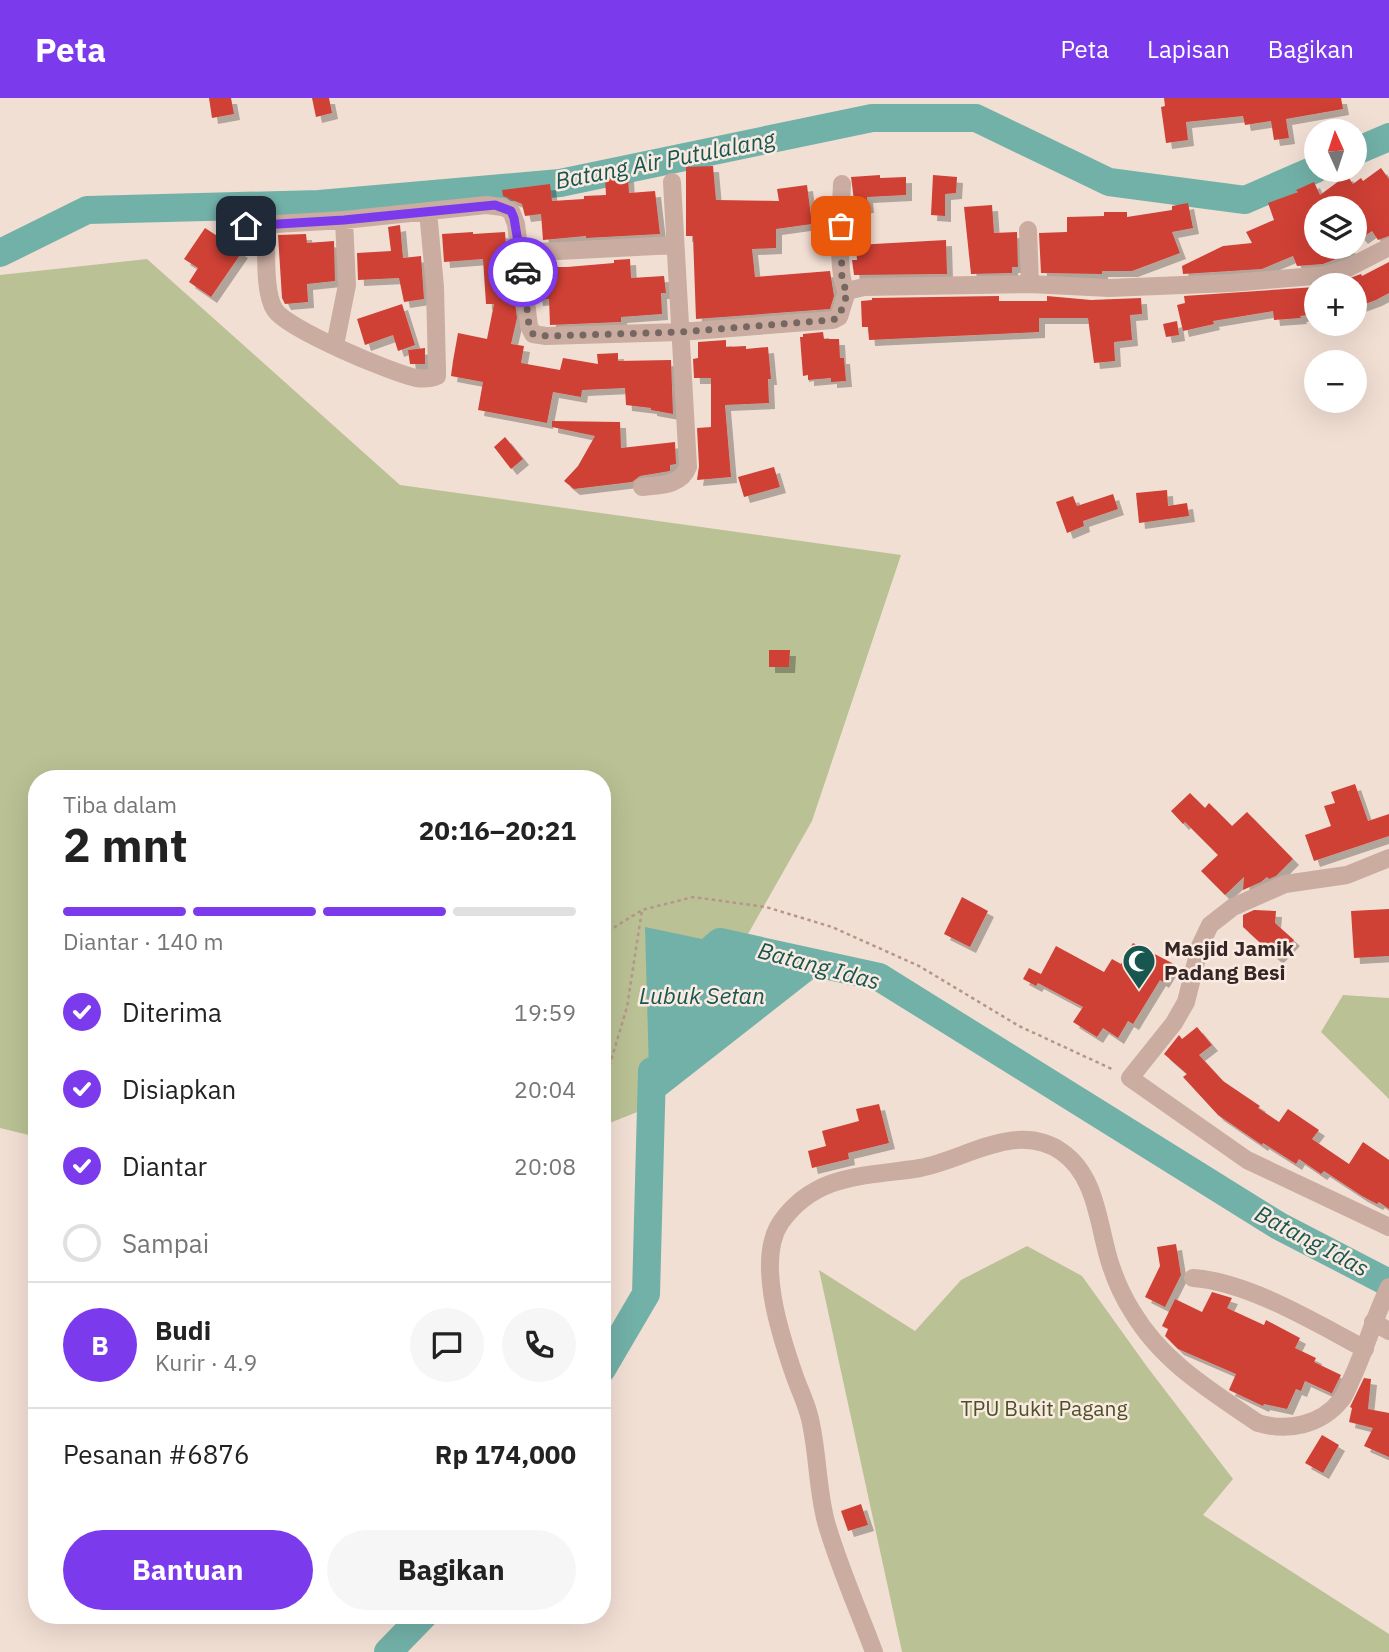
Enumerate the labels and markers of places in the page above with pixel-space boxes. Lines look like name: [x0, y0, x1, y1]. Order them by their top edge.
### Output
pin: [216, 196, 276, 256]
pin: [811, 196, 871, 256]
place label: Masjid Jamik Padang Besi: [1164, 934, 1295, 986]
mosque icon: Masjid Jamik Padang Besi: [1120, 942, 1158, 991]

